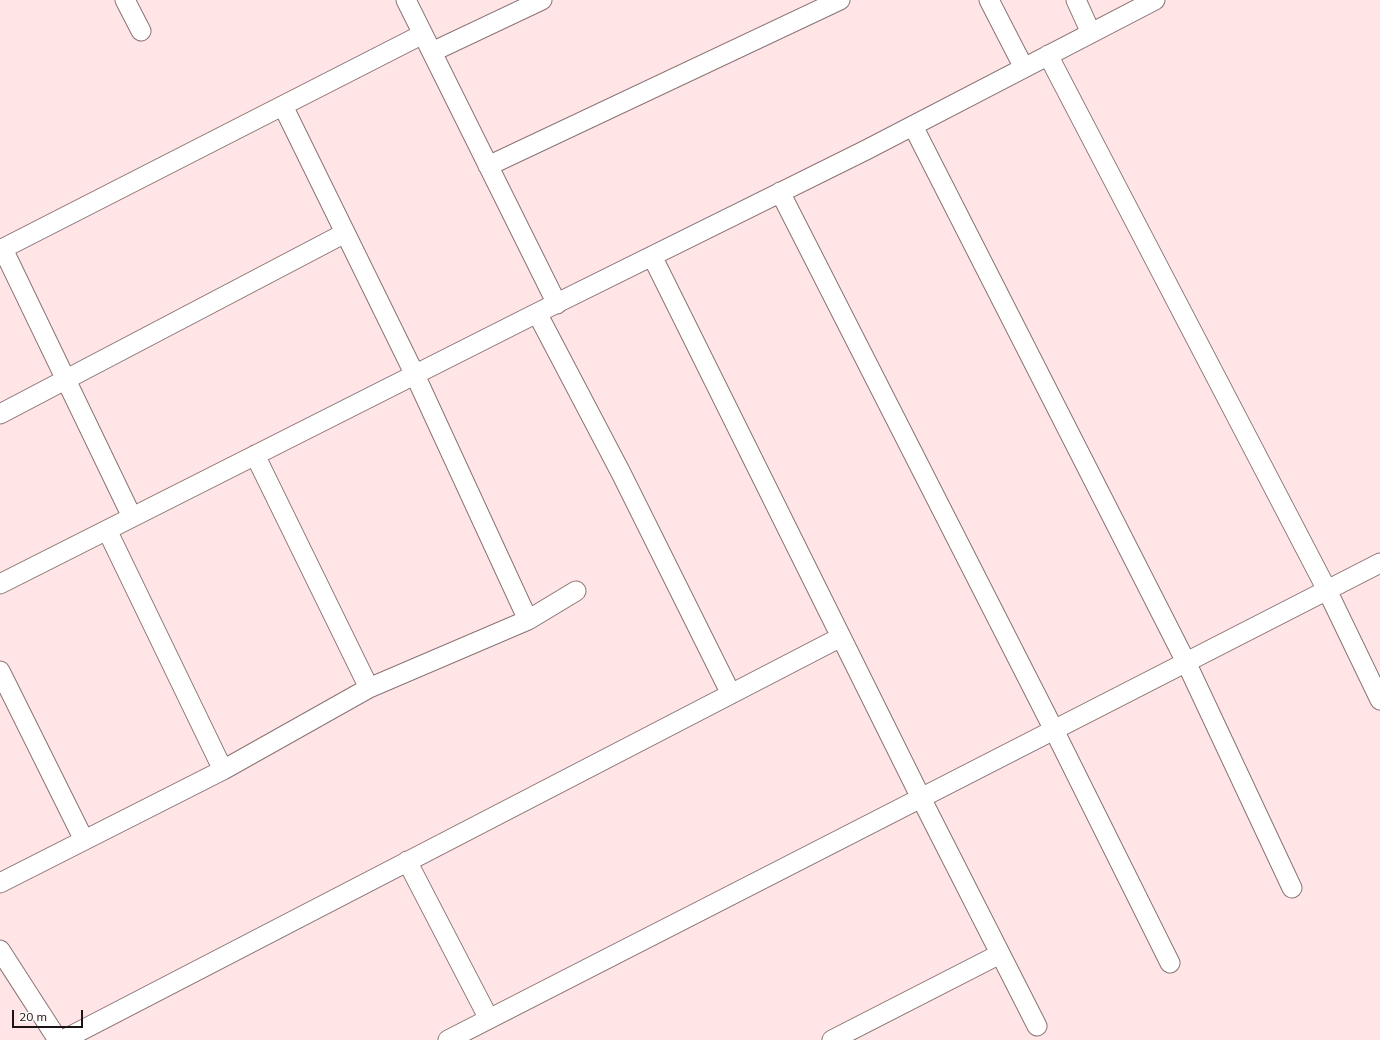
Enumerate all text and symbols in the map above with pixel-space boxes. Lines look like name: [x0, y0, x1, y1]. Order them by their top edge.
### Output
scale bar: [14, 1002, 85, 1028]
text: 20 m: [19, 1009, 47, 1024]

